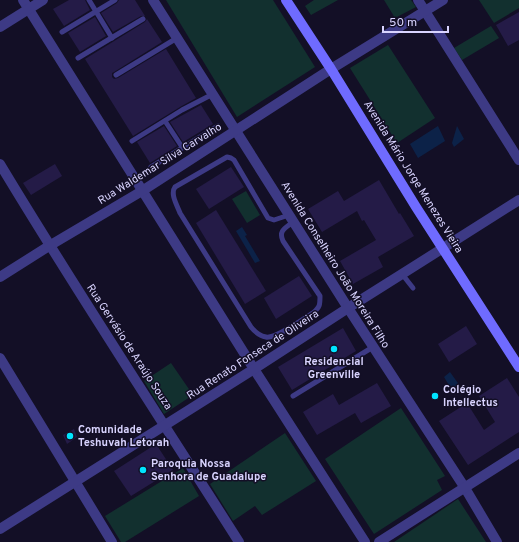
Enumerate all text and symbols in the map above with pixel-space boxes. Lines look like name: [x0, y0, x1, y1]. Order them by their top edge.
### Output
scale bar: [383, 8, 448, 34]
text: 50 m: [389, 15, 417, 31]
street label: Avenida Mário Jorge Menezes Vieira: [360, 98, 466, 256]
street label: Rua Waldemar Silva Carvalho: [95, 120, 225, 208]
street label: Avenida Conselheiro João Moreira Filho: [278, 179, 392, 351]
street label: Rua Gervásio de Araújo Souza: [83, 281, 175, 413]
street label: Rua Renato Fonseca de Oliveira: [184, 307, 322, 403]
marker: Residencial Greenville: [329, 344, 339, 354]
place label: Residencial Greenville: [304, 355, 364, 382]
place label: Colégio Intellectus: [443, 383, 498, 410]
marker: Colégio Intellectus: [430, 391, 440, 401]
place label: Comunidade Teshuvah Letorah: [78, 423, 169, 450]
marker: Comunidade Teshuvah Letorah: [65, 431, 75, 441]
place label: Paroquia Nossa Senhora de Guadalupe: [151, 457, 266, 484]
marker: Paroquia Nossa Senhora de Guadalupe: [138, 465, 148, 475]

